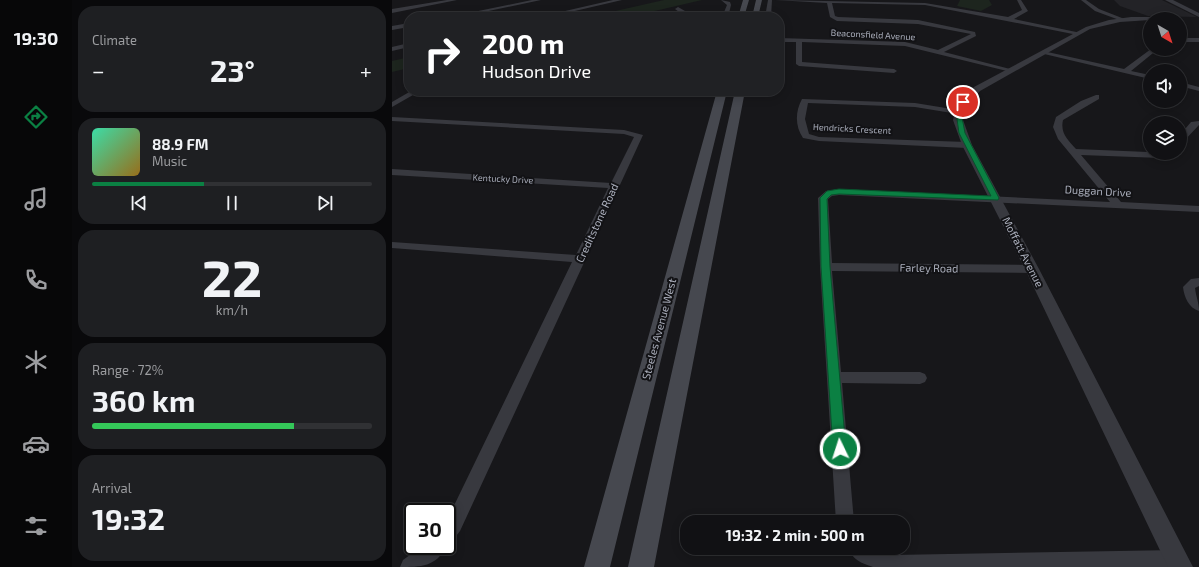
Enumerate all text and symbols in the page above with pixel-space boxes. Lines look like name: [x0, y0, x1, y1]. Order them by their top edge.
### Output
north arrow: [1143, 12, 1187, 56]
map controls: [1143, 12, 1187, 160]
text: 200 m: [482, 26, 564, 60]
text: 19:30: [14, 27, 58, 49]
street label: Beaconsfield Avenue: [830, 27, 916, 42]
icon: right: [416, 28, 468, 80]
text: Climate: [92, 32, 137, 48]
text: 23°: [210, 52, 255, 88]
text: −: [92, 57, 105, 83]
text: +: [360, 57, 372, 83]
text: Hudson Drive: [482, 60, 591, 82]
button: sound: [1143, 64, 1187, 108]
pin: [946, 85, 980, 119]
icon: arrive: [952, 91, 974, 113]
icon: directions: [22, 103, 50, 131]
button: layers: [1143, 116, 1187, 160]
street label: Hendricks Crescent: [813, 121, 892, 136]
text: 88.9 FM: [152, 135, 209, 153]
text: Music: [152, 153, 187, 169]
street label: Kentucky Drive: [472, 171, 534, 186]
street label: Creditstone Road: [573, 181, 621, 264]
street label: Duggan Drive: [1064, 182, 1132, 199]
icon: music: [22, 185, 50, 213]
icon: previous: [128, 192, 150, 214]
icon: pause: [221, 192, 243, 214]
icon: next: [314, 192, 336, 214]
street label: Moffatt Avenue: [1000, 214, 1047, 289]
text: 22: [202, 245, 262, 307]
street label: Farley Road: [900, 260, 958, 275]
icon: phone: [22, 266, 50, 294]
street label: Steeles Avenue West: [639, 277, 678, 381]
text: km/h: [216, 302, 248, 318]
icon: climate: [22, 348, 50, 376]
text: Range · 72%: [92, 362, 163, 378]
text: 360 km: [92, 382, 195, 418]
position arrow: [819, 428, 861, 470]
icon: car: [22, 430, 50, 458]
text: Arrival: [92, 480, 132, 496]
text: 19:32: [92, 500, 165, 536]
speed limit sign: 30: [404, 503, 456, 555]
icon: filters: [22, 512, 50, 540]
text: 19:32 · 2 min · 500 m: [726, 526, 864, 544]

